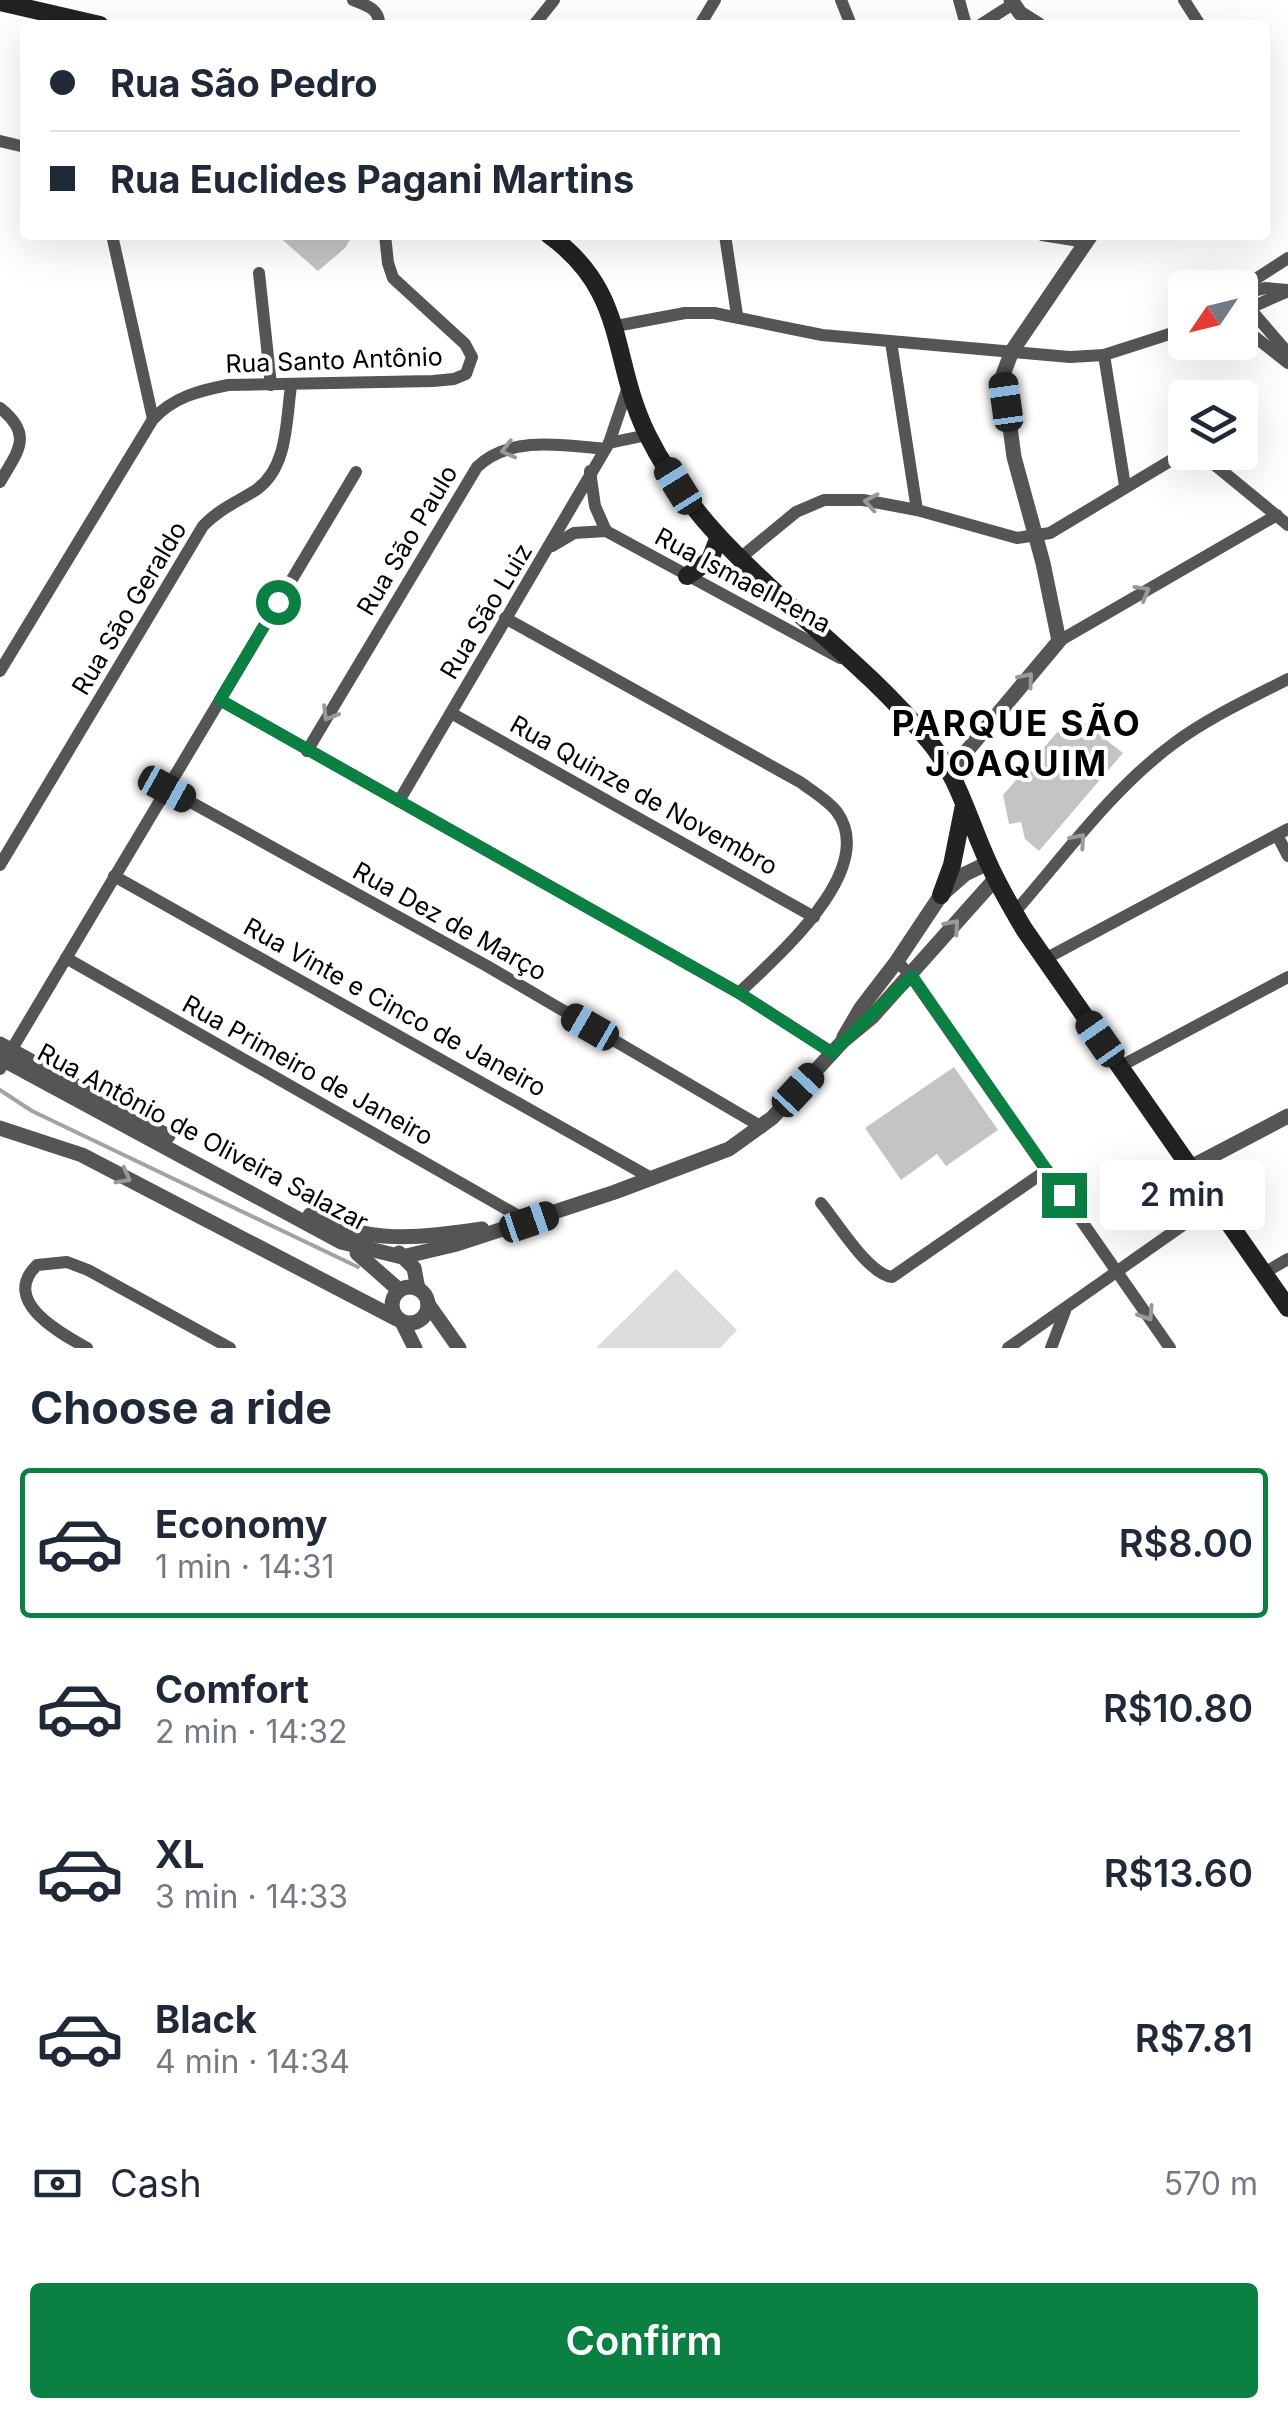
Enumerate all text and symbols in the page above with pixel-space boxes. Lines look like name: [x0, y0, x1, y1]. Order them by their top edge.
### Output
text: Rua São Pedro: [110, 60, 378, 106]
text: Rua Euclides Pagani Martins: [110, 156, 634, 202]
north arrow: [1168, 270, 1258, 360]
map controls: [1168, 270, 1258, 470]
street label: Rua Santo Antônio: [225, 341, 443, 379]
car: [987, 370, 1025, 434]
button: layers: [1168, 380, 1258, 470]
one-way arrow: [500, 438, 517, 459]
car: [649, 453, 707, 519]
street label: Rua São Paulo: [350, 459, 464, 621]
one-way arrow: [863, 492, 879, 513]
street label: Rua São Geraldo: [65, 516, 193, 700]
street label: Rua Ismael Pena: [650, 521, 836, 639]
street label: Rua São Luiz: [434, 538, 538, 684]
route start: [256, 580, 301, 625]
one-way arrow: [1132, 585, 1150, 604]
one-way arrow: [1015, 672, 1033, 691]
district label: PARQUE SÃO JOAQUIM: [892, 702, 1142, 784]
one-way arrow: [322, 703, 341, 721]
street label: Rua Quinze de Novembro: [505, 709, 783, 881]
car: [133, 761, 201, 817]
one-way arrow: [1067, 833, 1085, 851]
street label: Rua Dez de Março: [348, 855, 552, 987]
street label: Rua Vinte e Cinco de Janeiro: [239, 911, 551, 1103]
one-way arrow: [942, 920, 960, 938]
street label: Rua Primeiro de Janeiro: [177, 989, 439, 1151]
car: [557, 999, 623, 1055]
car: [1071, 1006, 1129, 1072]
street label: Rua Antônio de Oliveira Salazar: [33, 1037, 373, 1237]
car: [767, 1058, 829, 1122]
callout: 2 min: [1099, 1160, 1264, 1230]
one-way arrow: [113, 1165, 131, 1184]
route end: [1042, 1173, 1087, 1218]
text: 2 min: [1140, 1175, 1225, 1214]
car: [496, 1198, 562, 1246]
one-way arrow: [1135, 1303, 1154, 1321]
text: Choose a ride: [30, 1380, 332, 1435]
icon: car: [35, 1498, 125, 1588]
text: Economy: [155, 1501, 328, 1547]
text: R$8.00: [1119, 1520, 1253, 1566]
text: 1 min · 14:31: [155, 1547, 335, 1586]
icon: car: [35, 1663, 125, 1753]
text: Comfort: [155, 1666, 309, 1712]
text: R$10.80: [1103, 1685, 1253, 1731]
text: 2 min · 14:32: [155, 1712, 348, 1751]
icon: car: [35, 1828, 125, 1918]
text: XL: [155, 1831, 205, 1877]
text: R$13.60: [1104, 1850, 1253, 1896]
text: 3 min · 14:33: [155, 1877, 348, 1916]
icon: car: [35, 1993, 125, 2083]
text: Black: [155, 1996, 257, 2042]
text: R$7.81: [1135, 2015, 1253, 2061]
text: 4 min · 14:34: [155, 2042, 350, 2081]
icon: cash: [30, 2156, 85, 2211]
text: Cash: [110, 2160, 202, 2206]
text: 570 m: [1164, 2164, 1258, 2203]
button: Confirm: [30, 2283, 1258, 2398]

